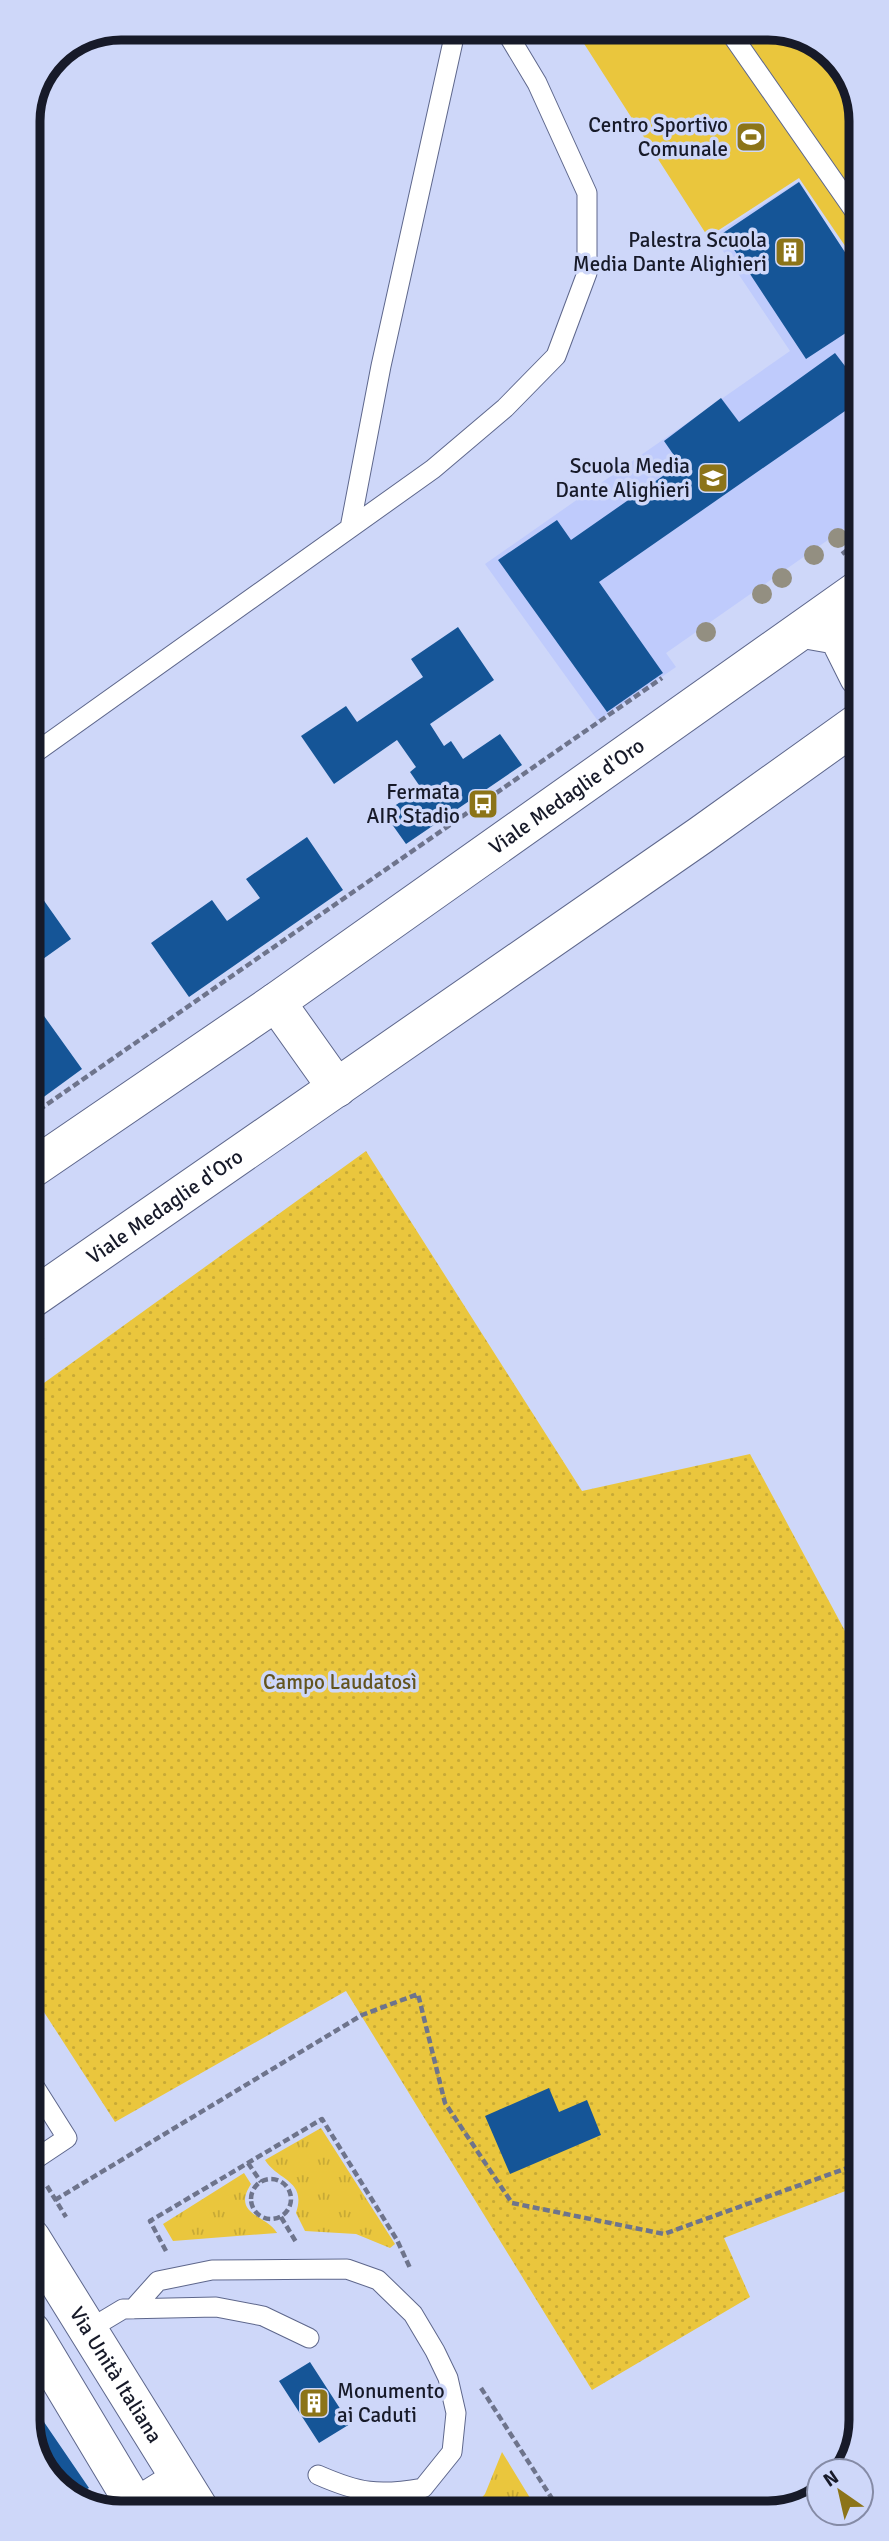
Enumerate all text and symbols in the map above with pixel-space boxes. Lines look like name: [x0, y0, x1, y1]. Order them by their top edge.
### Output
place label: Centro Sportivo Comunale: [588, 112, 728, 162]
sports icon: Centro Sportivo Comunale: [734, 120, 768, 154]
place label: Palestra Scuola Media Dante Alighieri: [573, 227, 767, 277]
building icon: Palestra Scuola Media Dante Alighieri: [773, 235, 807, 269]
place label: Scuola Media Dante Alighieri: [555, 453, 690, 503]
school or university icon: Scuola Media Dante Alighieri: [696, 461, 730, 495]
street label: Viale Medaglie d'Oro: [484, 732, 649, 860]
place label: Fermata AIR Stadio: [367, 779, 460, 829]
bus stop icon: Fermata AIR Stadio: [466, 787, 500, 821]
street label: Viale Medaglie d'Oro: [82, 1143, 248, 1270]
park label: Campo Laudatosì: [263, 1669, 417, 1695]
street label: Via Unità Italiana: [64, 2302, 168, 2448]
place label: Monumento ai Caduti: [337, 2378, 445, 2428]
building icon: Monumento ai Caduti: [297, 2386, 331, 2420]
north arrow: [805, 2457, 875, 2527]
text: N: [819, 2465, 843, 2492]

